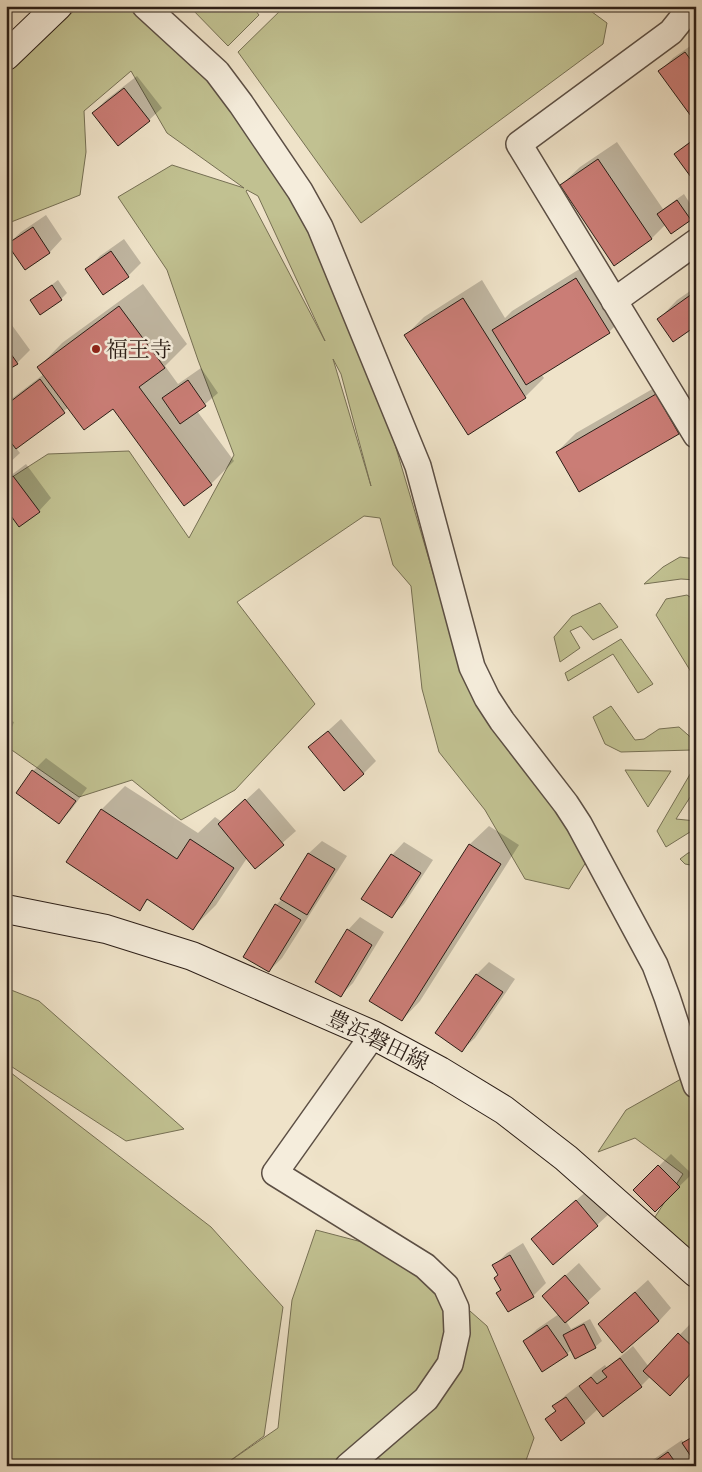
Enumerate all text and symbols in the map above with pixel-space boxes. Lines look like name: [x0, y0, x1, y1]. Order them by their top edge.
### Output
place label: 福王寺: [106, 335, 172, 364]
marker: 福王寺: [90, 343, 102, 355]
street label: 豊浜磐田線: [322, 1003, 434, 1077]

